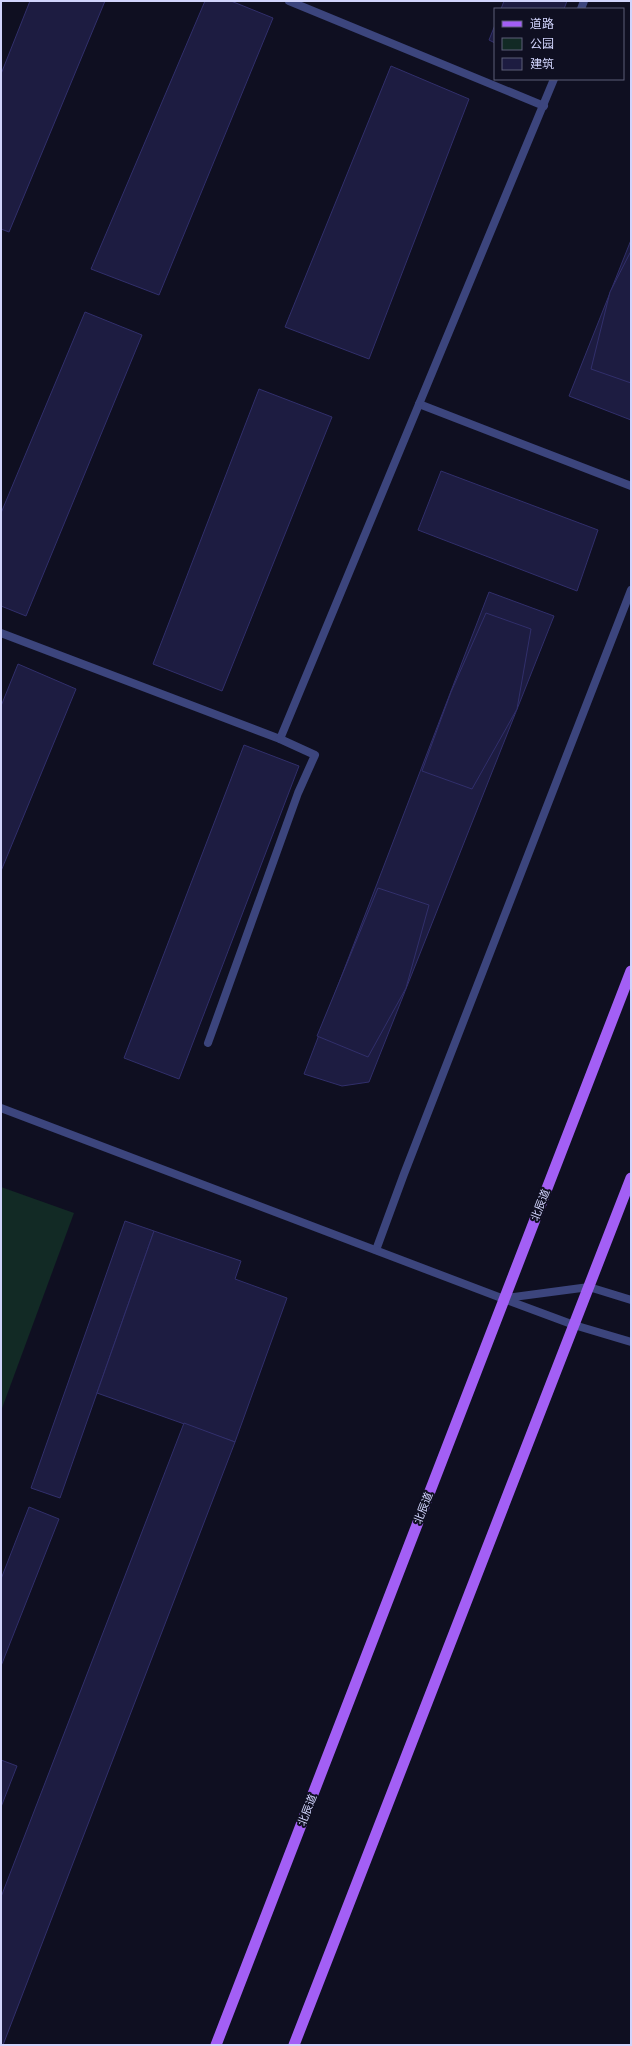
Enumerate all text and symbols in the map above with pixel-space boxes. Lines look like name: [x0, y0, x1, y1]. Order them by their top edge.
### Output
legend: [494, 8, 624, 80]
text: 道路: [530, 16, 554, 31]
text: 公园: [530, 36, 554, 51]
text: 建筑: [530, 56, 554, 71]
street label: 北辰道: [528, 1187, 552, 1223]
street label: 北辰道: [411, 1490, 435, 1526]
street label: 北辰道: [295, 1792, 319, 1828]

